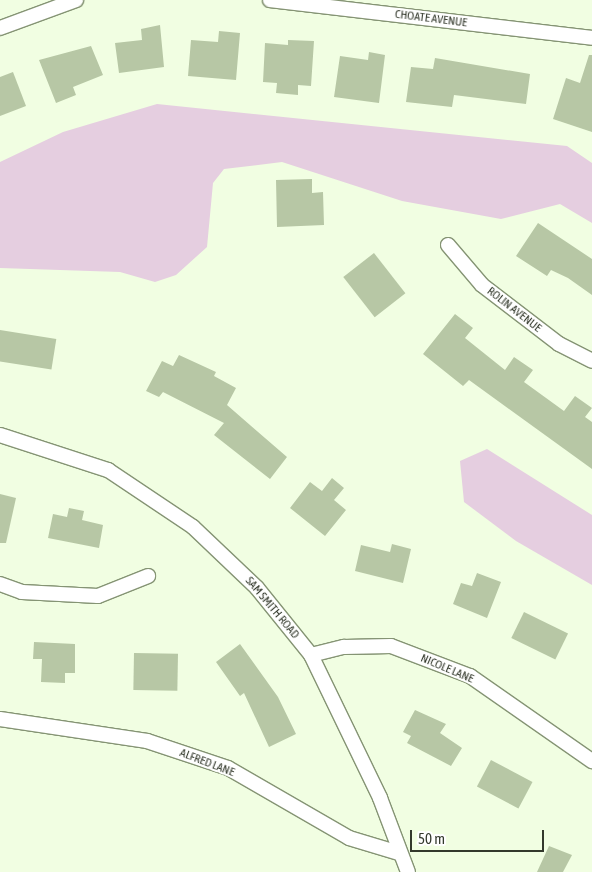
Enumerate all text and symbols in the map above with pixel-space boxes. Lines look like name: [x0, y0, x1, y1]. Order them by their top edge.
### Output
street label: CHOATE AVENUE: [394, 7, 468, 31]
street label: ROLIN AVENUE: [484, 284, 544, 336]
street label: SAM SMITH ROAD: [242, 574, 302, 642]
street label: NICOLE LANE: [418, 651, 476, 687]
street label: ALFRED LANE: [178, 746, 236, 780]
scale bar: [412, 820, 546, 852]
text: 50 m: [418, 830, 445, 847]

